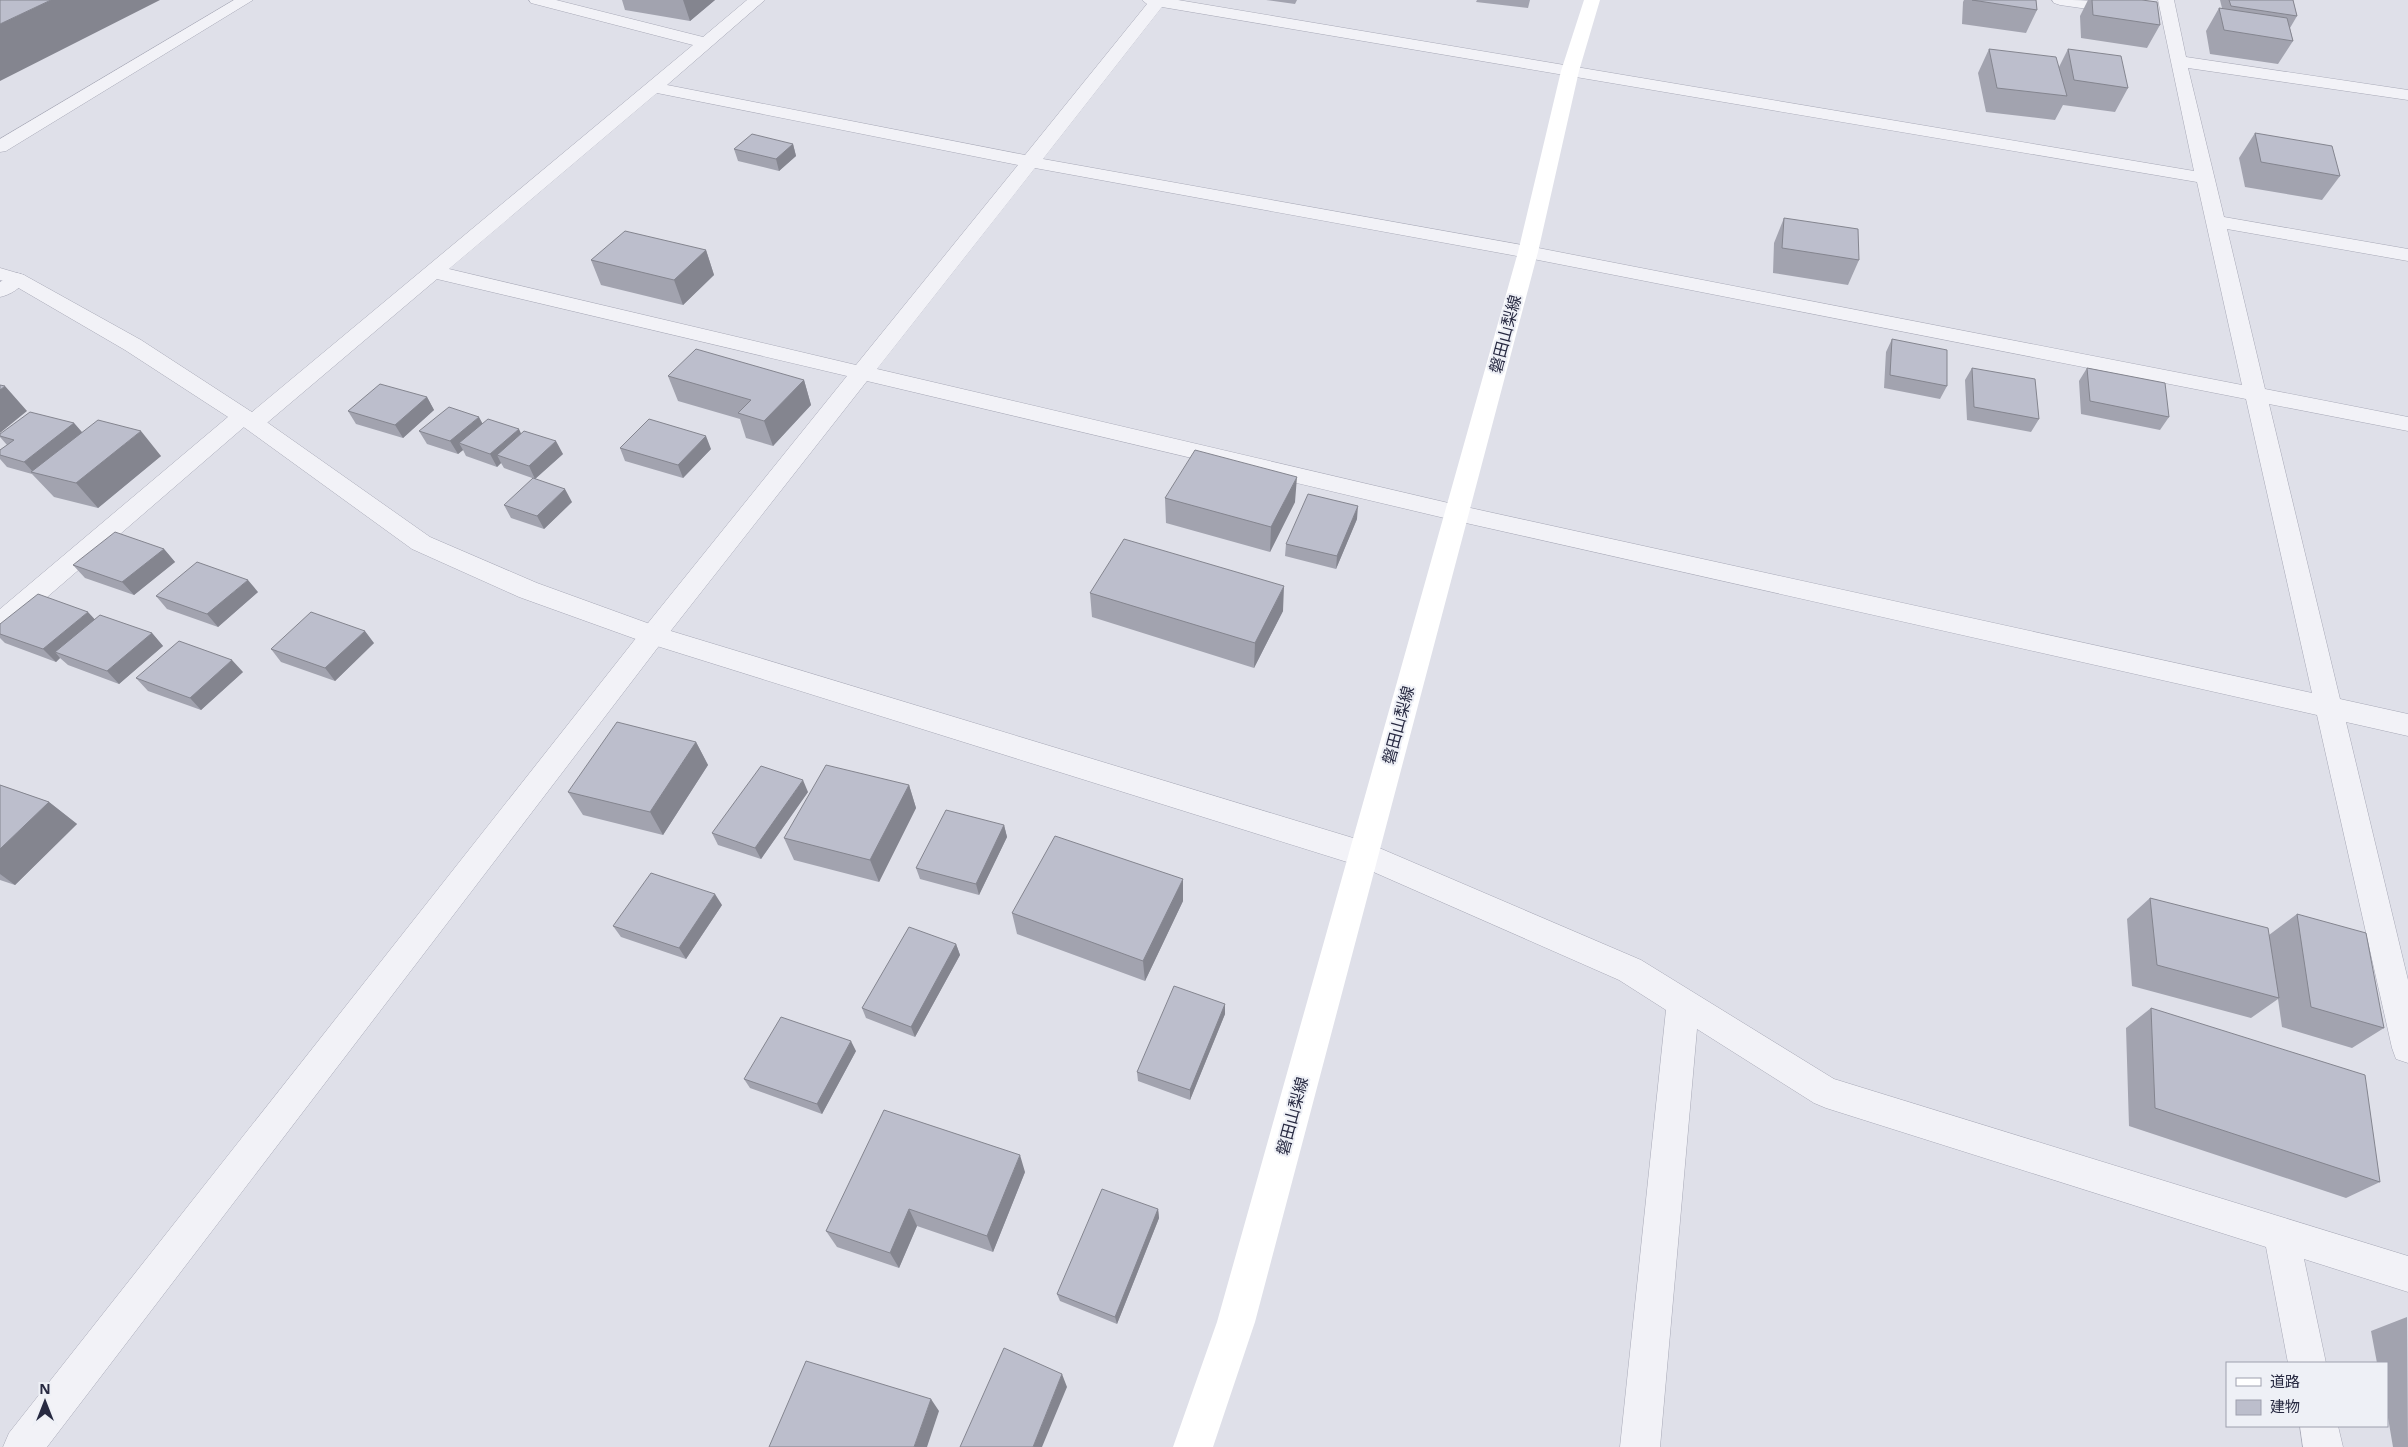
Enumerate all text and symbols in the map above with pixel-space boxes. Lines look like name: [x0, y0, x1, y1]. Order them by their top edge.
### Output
street label: 磐田山梨線: [1484, 293, 1526, 375]
street label: 磐田山梨線: [1377, 684, 1419, 766]
street label: 磐田山梨線: [1271, 1075, 1313, 1157]
legend: [2226, 1362, 2388, 1427]
text: 道路: [2270, 1371, 2300, 1391]
north arrow: [20, 1377, 70, 1427]
text: N: [39, 1379, 51, 1398]
text: 建物: [2270, 1396, 2300, 1416]

